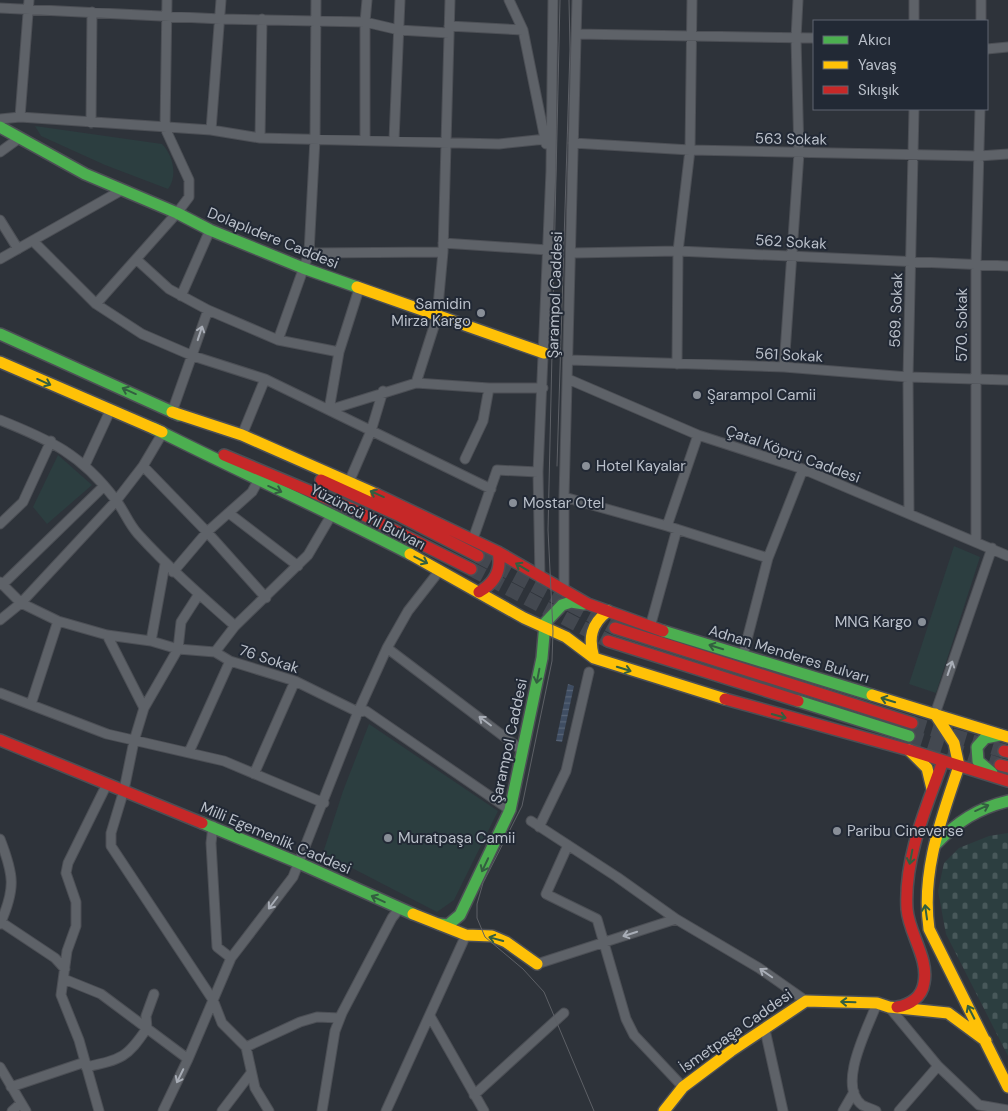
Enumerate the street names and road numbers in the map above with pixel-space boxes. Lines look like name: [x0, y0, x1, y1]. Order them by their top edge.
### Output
street label: 563 Sokak: [755, 128, 828, 150]
street label: Dolaplıdere Caddesi: [204, 203, 342, 273]
street label: 562 Sokak: [755, 230, 828, 254]
street label: Şarampol Caddesi: [543, 231, 567, 359]
street label: 569. Sokak: [885, 272, 907, 348]
street label: 570. Sokak: [952, 287, 972, 362]
street label: 561 Sokak: [754, 343, 824, 367]
street label: Çatal Köprü Caddesi: [723, 420, 863, 488]
street label: Yüzüncü Yıl Bulvarı: [307, 479, 429, 555]
street label: Adnan Menderes Bulvarı: [706, 620, 872, 688]
street label: 76 Sokak: [236, 640, 302, 678]
street label: Şarampol Caddesi: [486, 677, 532, 805]
street label: Milli Egemenlik Caddesi: [198, 797, 354, 879]
street label: İsmetpaşa Caddesi: [676, 985, 796, 1077]

